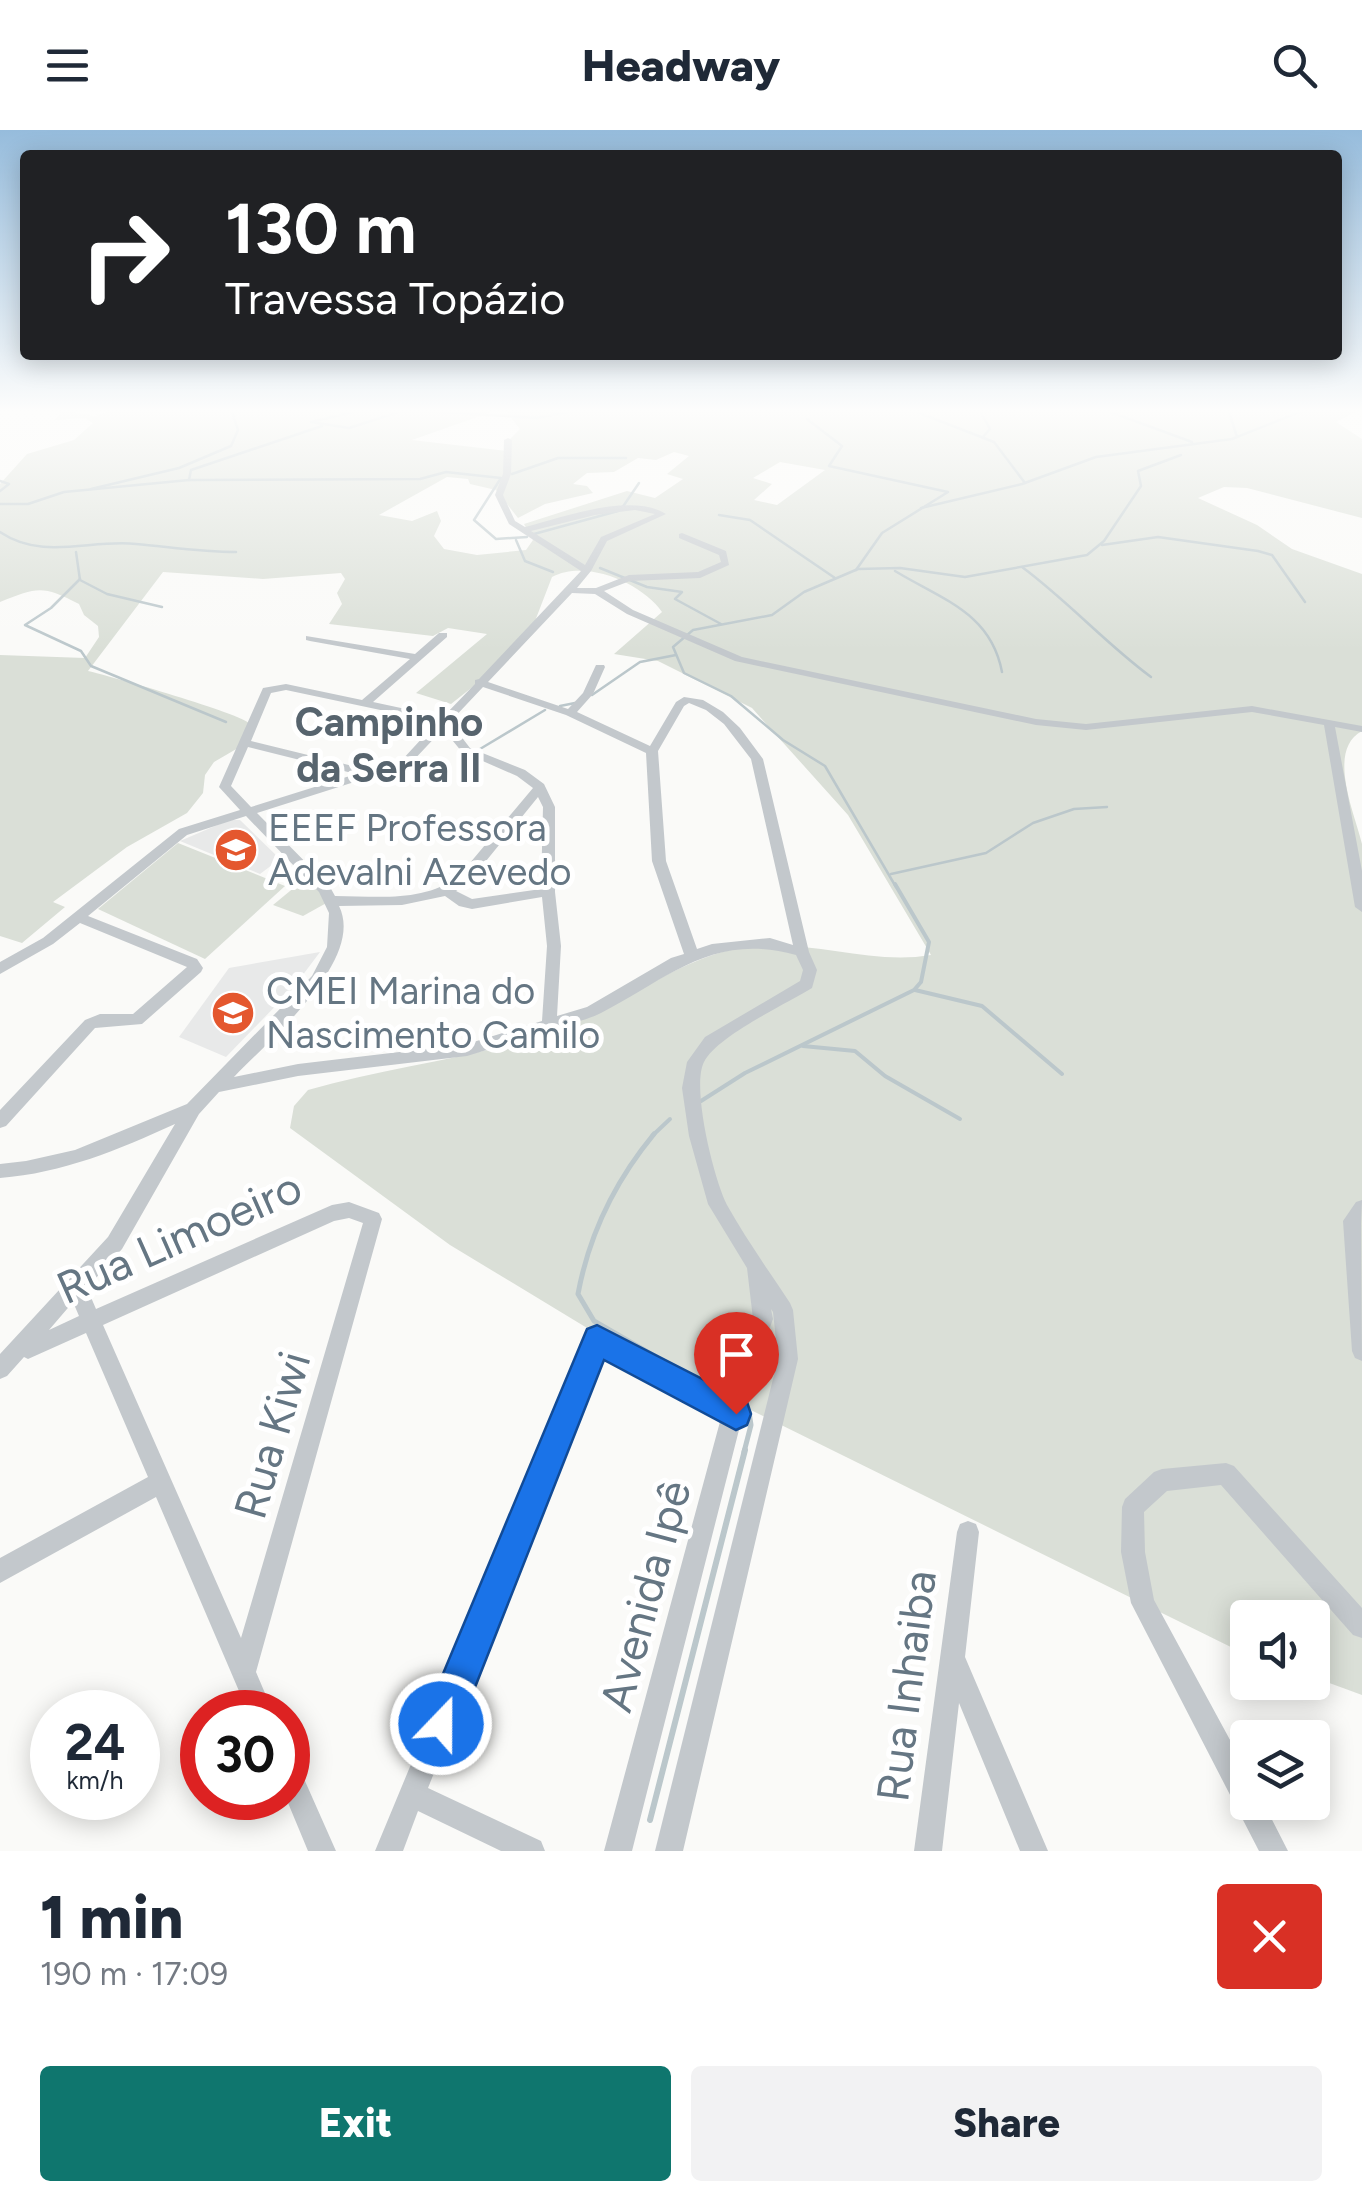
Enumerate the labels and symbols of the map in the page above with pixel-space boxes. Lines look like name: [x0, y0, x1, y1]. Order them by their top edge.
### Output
district label: Campinho da Serra II: [295, 698, 483, 792]
place label: EEEF Professora Adevalni Azevedo: [268, 805, 571, 895]
school or university icon: EEEF Professora Adevalni Azevedo: [213, 827, 259, 873]
place label: CMEI Marina do Nascimento Camilo: [266, 968, 600, 1058]
school or university icon: CMEI Marina do Nascimento Camilo: [210, 990, 256, 1036]
street label: Rua Limoeiro: [48, 1159, 310, 1315]
pin: [694, 1312, 779, 1415]
street label: Rua Kiwi: [222, 1345, 322, 1525]
street label: Avenida Ipê: [588, 1475, 702, 1717]
street label: Rua Inhaiba: [865, 1567, 947, 1805]
position arrow: [389, 1672, 493, 1776]
speed limit sign: 30: [180, 1690, 310, 1820]

